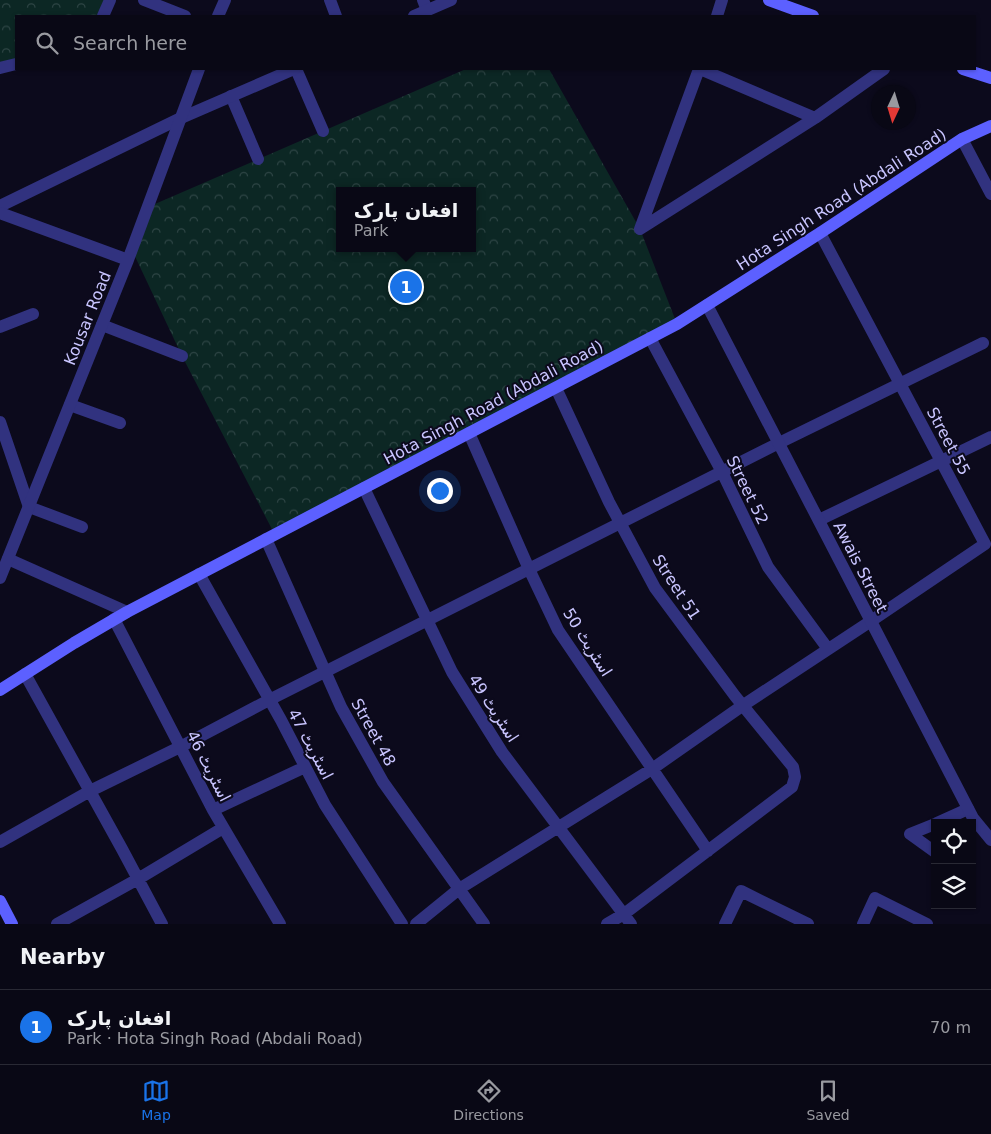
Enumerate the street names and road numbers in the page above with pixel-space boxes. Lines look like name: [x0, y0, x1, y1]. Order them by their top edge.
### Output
street label: Hota Singh Road (Abdali Road): [733, 124, 950, 274]
street label: Kousar Road: [60, 268, 115, 368]
street label: Hota Singh Road (Abdali Road): [380, 336, 606, 469]
street label: Street 55: [923, 404, 974, 478]
street label: Street 52: [723, 453, 772, 528]
street label: Awais Street: [829, 519, 892, 616]
street label: Street 51: [648, 551, 705, 624]
street label: اسٹریٹ 50: [558, 605, 616, 681]
street label: اسٹریٹ 49: [464, 671, 523, 746]
street label: Street 48: [347, 695, 400, 769]
street label: اسٹریٹ 47: [283, 706, 337, 783]
street label: اسٹریٹ 46: [182, 728, 235, 805]

